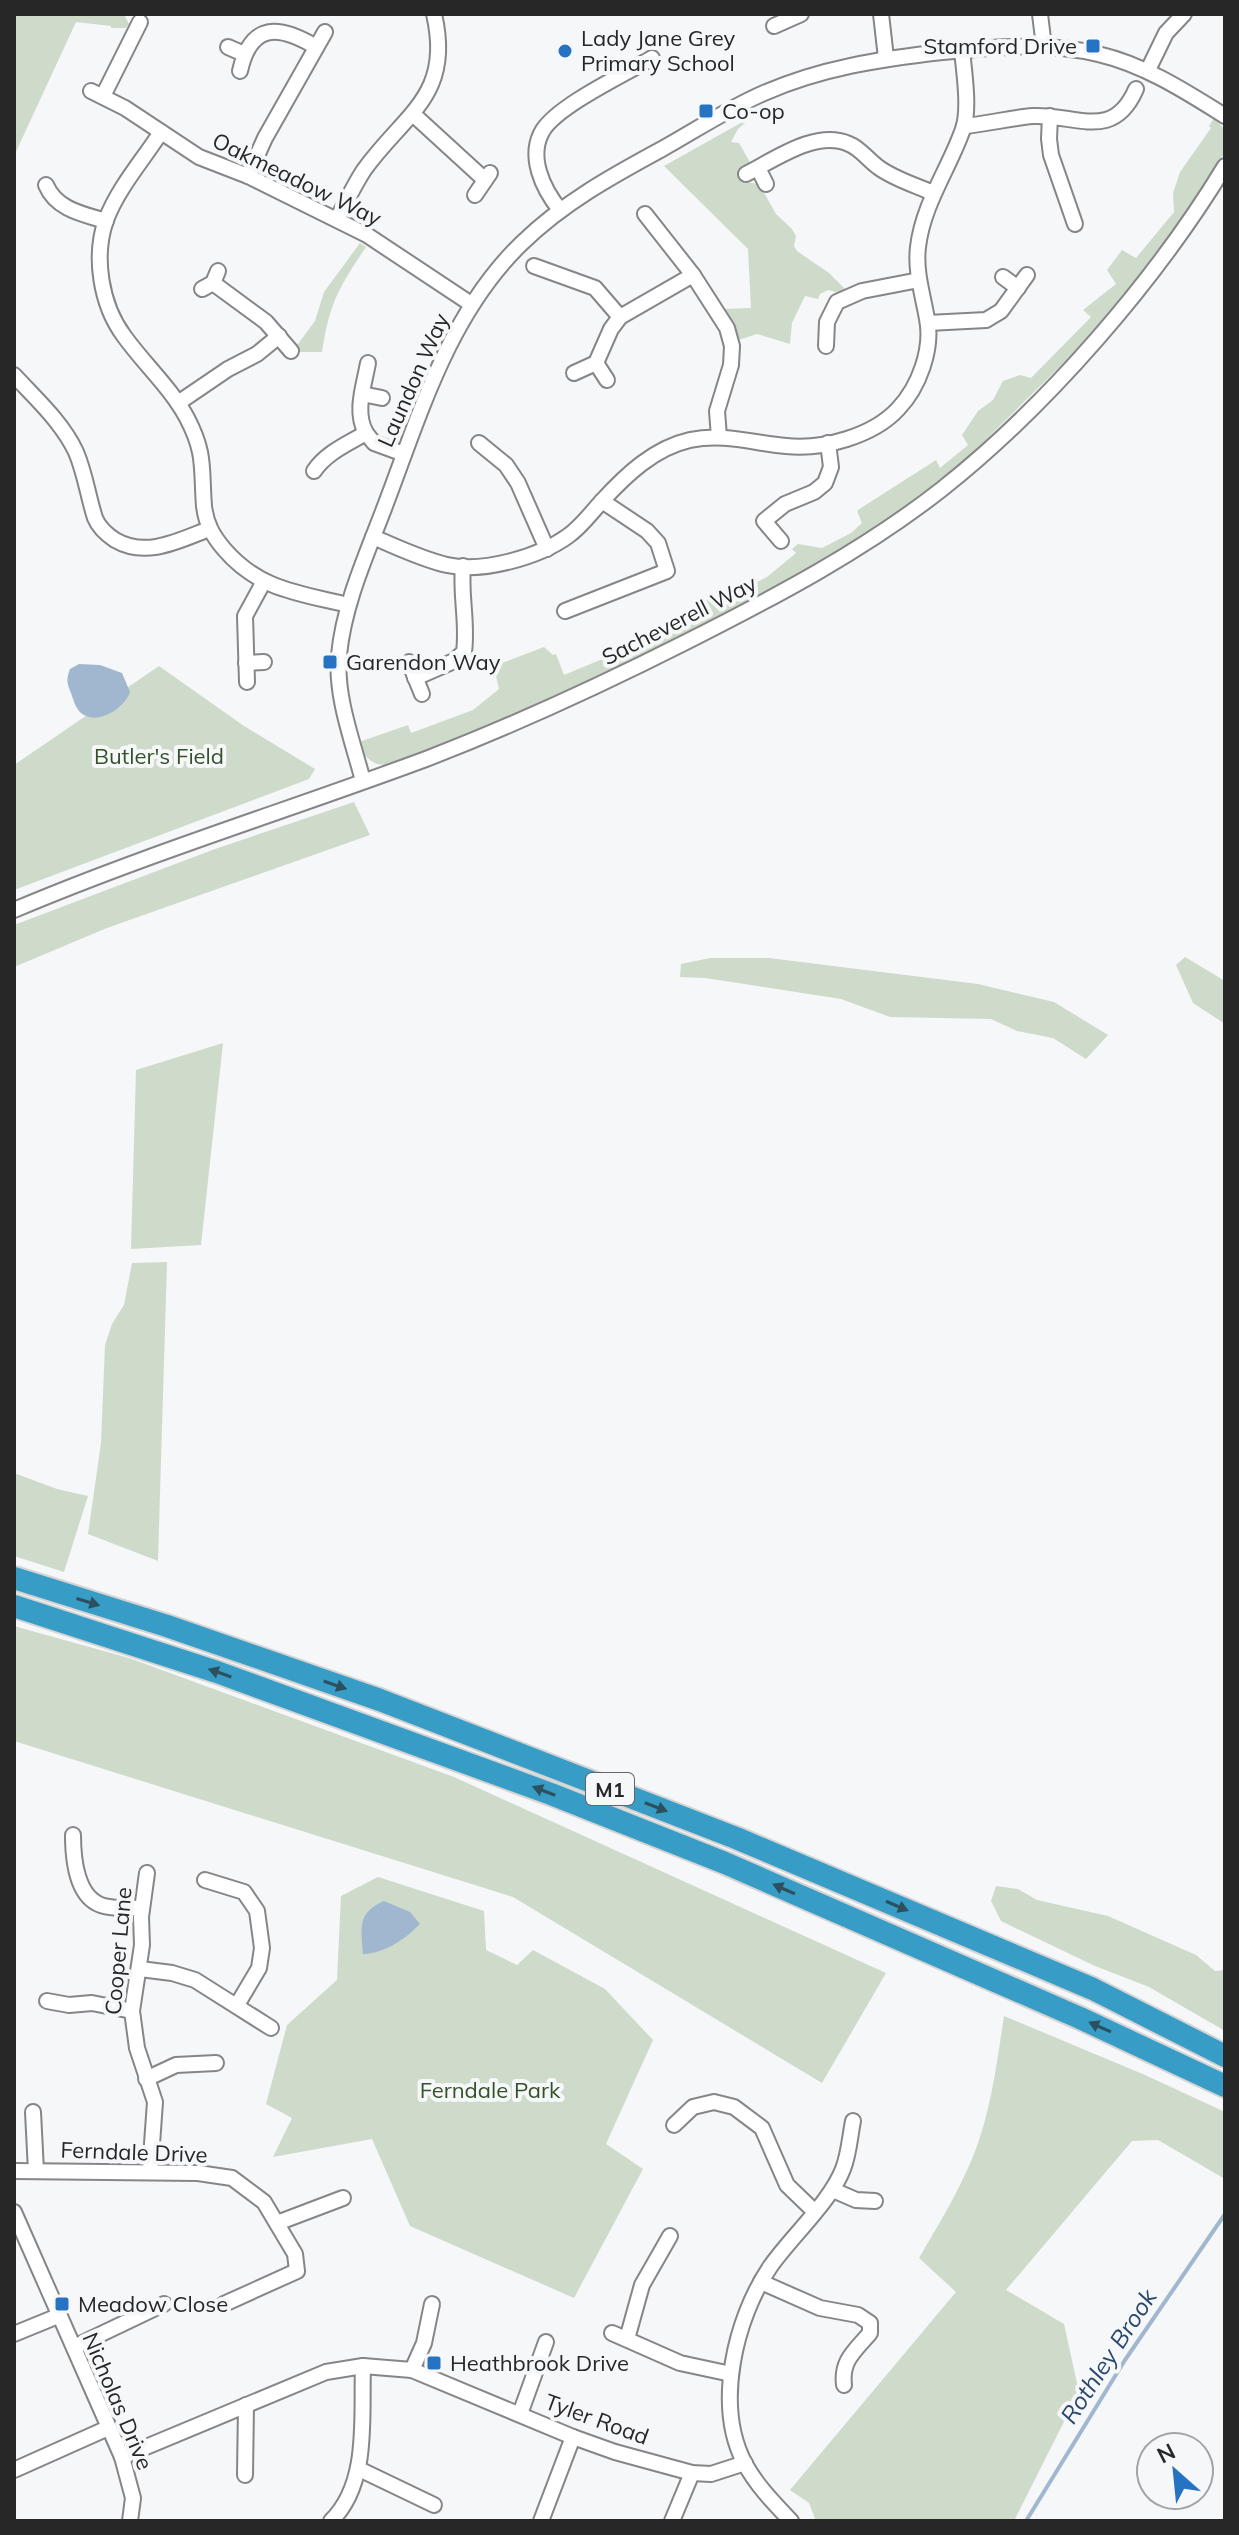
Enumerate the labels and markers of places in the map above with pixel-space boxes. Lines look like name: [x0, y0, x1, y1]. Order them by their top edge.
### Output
place label: Lady Jane Grey Primary School: [581, 24, 736, 77]
place label: Stamford Drive: [923, 32, 1077, 60]
marker: Stamford Drive: [1084, 37, 1102, 55]
marker: Lady Jane Grey Primary School: [556, 42, 574, 60]
place label: Co-op: [722, 97, 785, 125]
marker: Co-op: [697, 102, 715, 120]
place label: Garendon Way: [346, 648, 501, 676]
marker: Garendon Way: [321, 653, 339, 671]
place label: Meadow Close: [78, 2290, 228, 2318]
marker: Meadow Close: [53, 2295, 71, 2313]
place label: Heathbrook Drive: [450, 2349, 629, 2377]
marker: Heathbrook Drive: [425, 2354, 443, 2372]

